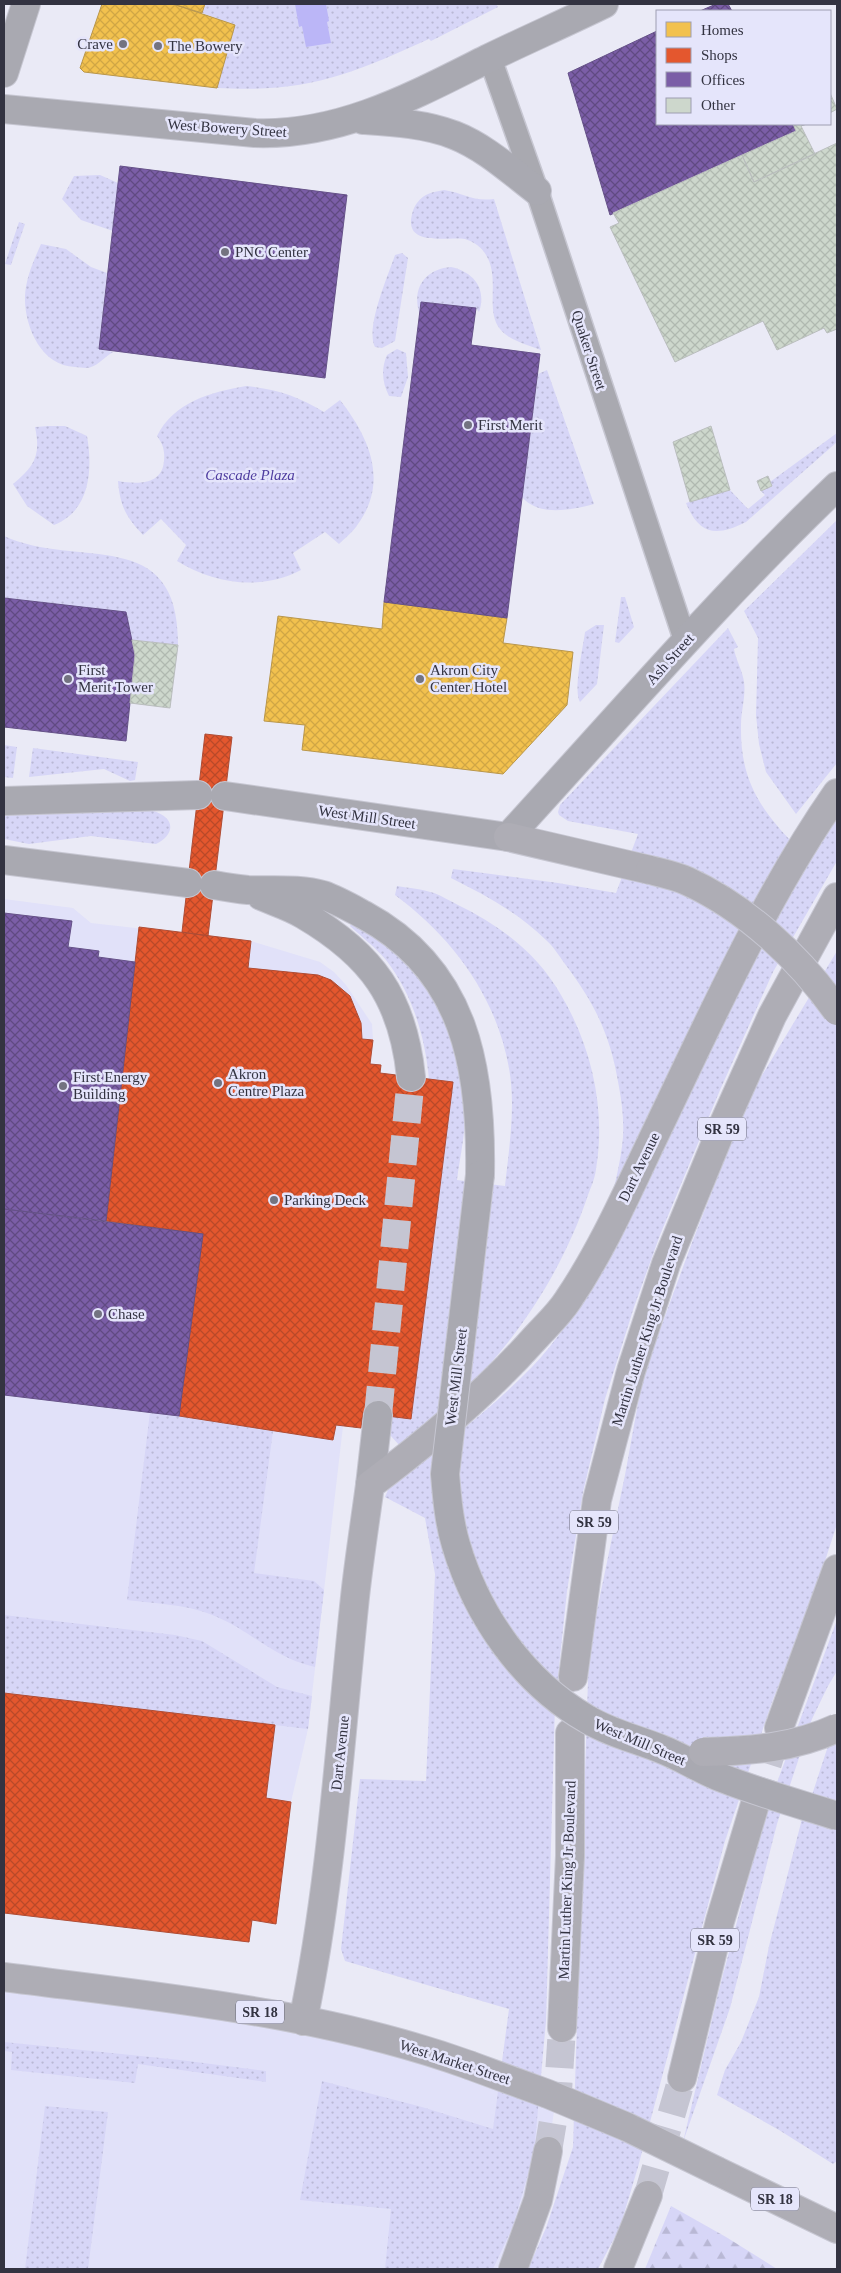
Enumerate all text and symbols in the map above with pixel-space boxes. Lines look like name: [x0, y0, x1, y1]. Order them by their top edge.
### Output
legend: [656, 10, 831, 125]
text: Homes: [701, 22, 744, 38]
place label: Crave: [77, 36, 113, 52]
marker: Crave: [117, 38, 129, 50]
place label: The Bowery: [168, 38, 243, 54]
marker: The Bowery: [152, 40, 164, 52]
text: Shops: [701, 47, 738, 63]
text: Offices: [701, 72, 745, 88]
text: Other: [701, 97, 735, 113]
street label: West Bowery Street: [167, 116, 288, 140]
place label: PNC Center: [235, 244, 308, 260]
marker: PNC Center: [219, 246, 231, 258]
street label: Quaker Street: [569, 308, 610, 393]
place label: First Merit: [478, 417, 543, 433]
marker: First Merit: [462, 419, 474, 431]
park label: Cascade Plaza: [205, 467, 295, 483]
street label: Ash Street: [643, 630, 698, 688]
place label: First Merit Tower: [78, 662, 153, 695]
place label: Akron City Center Hotel: [430, 662, 507, 695]
marker: First Merit Tower: [62, 673, 74, 685]
marker: Akron City Center Hotel: [414, 673, 426, 685]
street label: West Mill Street: [317, 802, 417, 832]
place label: Akron Centre Plaza: [228, 1066, 305, 1099]
place label: First Energy Building: [73, 1069, 148, 1102]
marker: Akron Centre Plaza: [212, 1077, 224, 1089]
marker: First Energy Building: [57, 1080, 69, 1092]
road number: SR 59: [698, 1118, 746, 1140]
street label: Dart Avenue: [615, 1129, 663, 1204]
place label: Parking Deck: [284, 1192, 367, 1208]
marker: Parking Deck: [268, 1194, 280, 1206]
street label: Martin Luther King Jr Boulevard: [609, 1233, 686, 1428]
place label: Chase: [108, 1306, 145, 1322]
marker: Chase: [92, 1308, 104, 1320]
street label: West Mill Street: [442, 1327, 470, 1427]
road number: SR 59: [570, 1510, 618, 1534]
street label: Dart Avenue: [328, 1714, 352, 1791]
street label: West Mill Street: [592, 1715, 689, 1769]
street label: Martin Luther King Jr Boulevard: [556, 1780, 578, 1980]
road number: SR 59: [691, 1928, 739, 1952]
road number: SR 18: [236, 2000, 284, 2024]
street label: West Market Street: [398, 2037, 513, 2088]
road number: SR 18: [751, 2188, 799, 2210]

